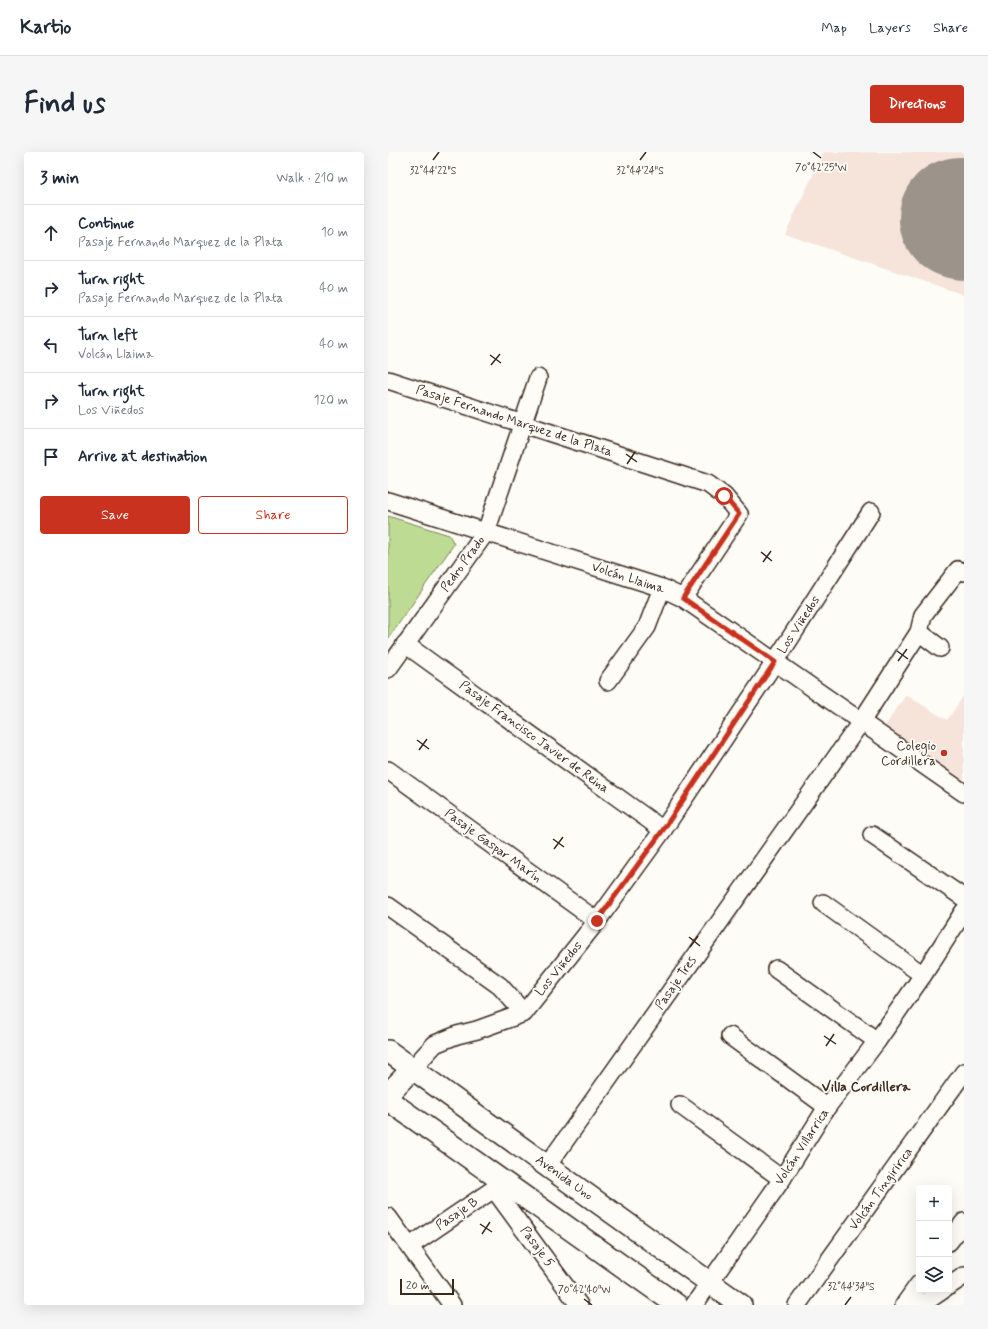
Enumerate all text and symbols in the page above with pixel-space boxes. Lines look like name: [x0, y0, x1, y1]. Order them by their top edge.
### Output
text: Kartio: [20, 15, 71, 40]
text: Map: [821, 19, 847, 37]
text: Layers: [869, 19, 911, 37]
text: Share: [933, 19, 968, 37]
button: Directions: [870, 85, 964, 123]
text: Find us: [24, 86, 105, 123]
text: 70°42'25"W: [795, 161, 847, 175]
text: 32°44'22"S: [410, 164, 457, 178]
text: 32°44'24"S: [616, 164, 664, 178]
text: 3 min: [40, 167, 79, 189]
text: Walk · 210 m: [276, 170, 348, 187]
text: Continue: [78, 214, 134, 234]
icon: ahead: [40, 222, 62, 244]
text: 10 m: [321, 224, 348, 241]
text: Pasaje Fernando Marquez de la Plata: [78, 234, 283, 251]
text: Turn right: [78, 270, 145, 290]
icon: right: [40, 278, 62, 300]
text: 40 m: [319, 280, 348, 297]
text: Pasaje Fernando Marquez de la Plata: [78, 290, 283, 307]
text: Turn left: [78, 326, 138, 346]
icon: left: [40, 334, 62, 356]
text: 40 m: [319, 336, 348, 353]
text: Volcán Llaima: [78, 346, 153, 363]
street label: Pasaje Fernando Marquez de la Plata: [414, 381, 615, 461]
text: Turn right: [78, 382, 145, 402]
icon: right: [40, 390, 62, 412]
text: 120 m: [314, 392, 348, 409]
text: Los Viñedos: [78, 402, 144, 419]
icon: arrive: [40, 446, 62, 468]
text: Arrive at destination: [78, 447, 207, 467]
route start: [715, 487, 733, 505]
button: Save: [40, 496, 190, 534]
button: Share: [198, 496, 348, 534]
street label: Pedro Prado: [437, 533, 489, 595]
street label: Volcán Llaima: [589, 558, 667, 598]
street label: Los Viñedos: [774, 593, 824, 657]
street label: Pasaje Francisco Javier de Reina: [456, 677, 612, 797]
place label: Colegio Cordillera: [881, 738, 936, 770]
marker: Colegio Cordillera: [939, 748, 949, 758]
street label: Pasaje Gaspar Marín: [441, 805, 545, 887]
route end: [588, 912, 606, 930]
street label: Los Viñedos: [532, 938, 586, 1000]
street label: Pasaje Tres: [651, 953, 701, 1013]
district label: Villa Cordillera: [822, 1078, 911, 1096]
street label: Volcán Villarrica: [771, 1105, 833, 1189]
street label: Volcán Tingiririca: [845, 1144, 917, 1234]
street label: Avenida Uno: [532, 1151, 596, 1205]
map controls: [916, 1185, 952, 1293]
button: +: [916, 1185, 952, 1221]
street label: Pasaje B: [432, 1194, 482, 1234]
button: −: [916, 1221, 952, 1257]
street label: Pasaje 5: [516, 1223, 558, 1271]
button: layers: [916, 1257, 952, 1293]
scale bar: [400, 1277, 454, 1296]
text: 20 m: [406, 1279, 429, 1293]
text: 32°44'34"S: [828, 1280, 875, 1294]
text: 70°42'40"W: [558, 1283, 610, 1297]

